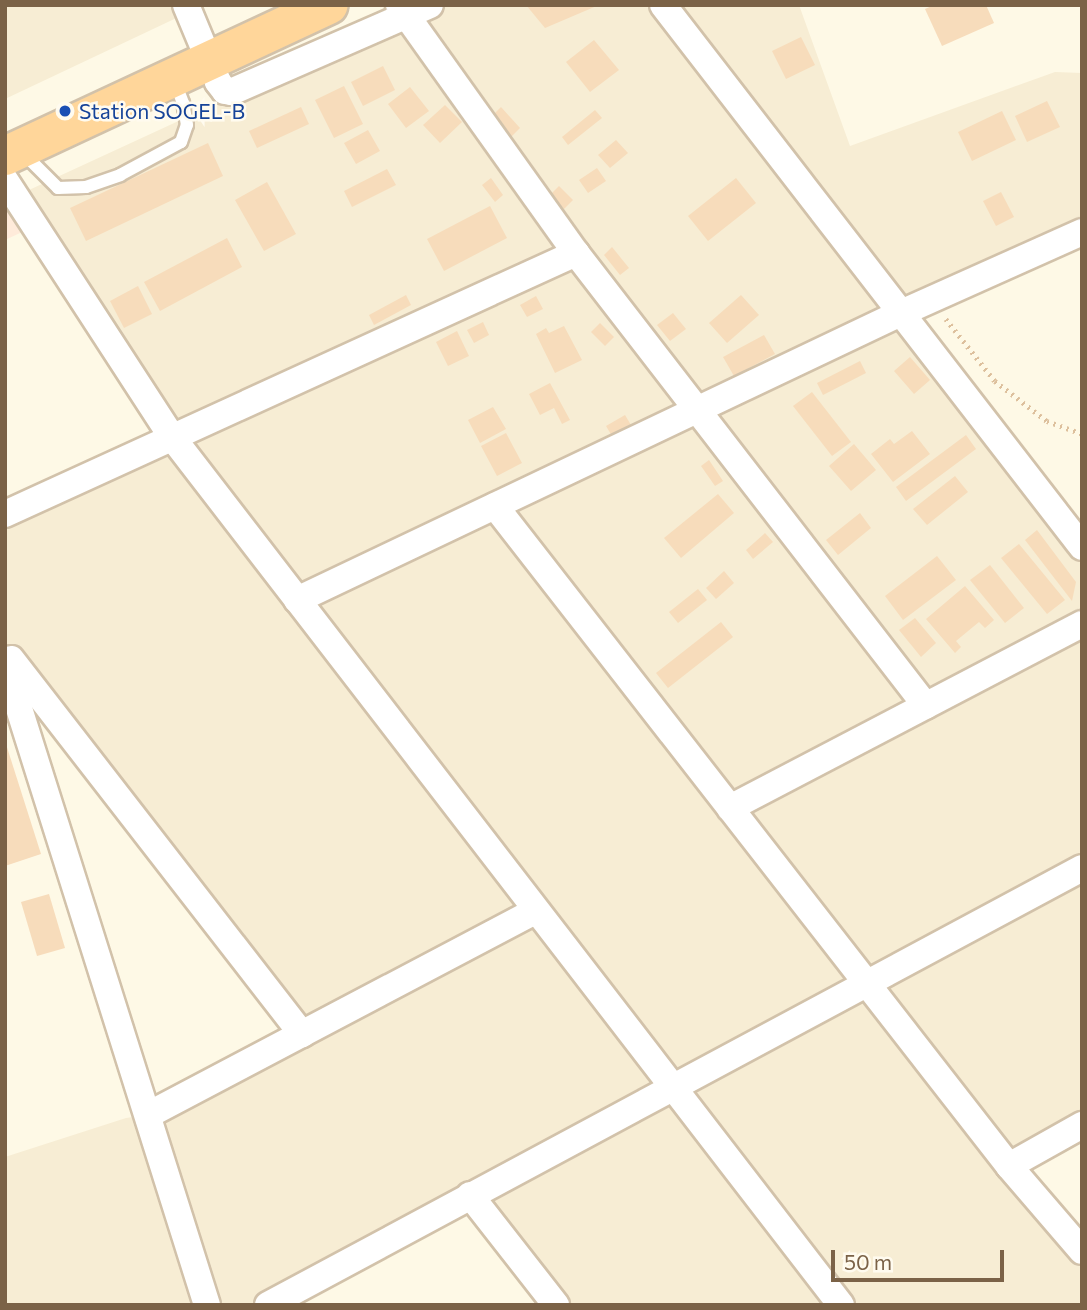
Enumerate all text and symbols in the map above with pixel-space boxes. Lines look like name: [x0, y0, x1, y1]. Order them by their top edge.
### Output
place label: Station SOGEL-B: [79, 98, 245, 124]
marker: Station SOGEL-B: [57, 103, 73, 119]
scale bar: [835, 1236, 1008, 1280]
text: 50 m: [844, 1249, 892, 1274]

